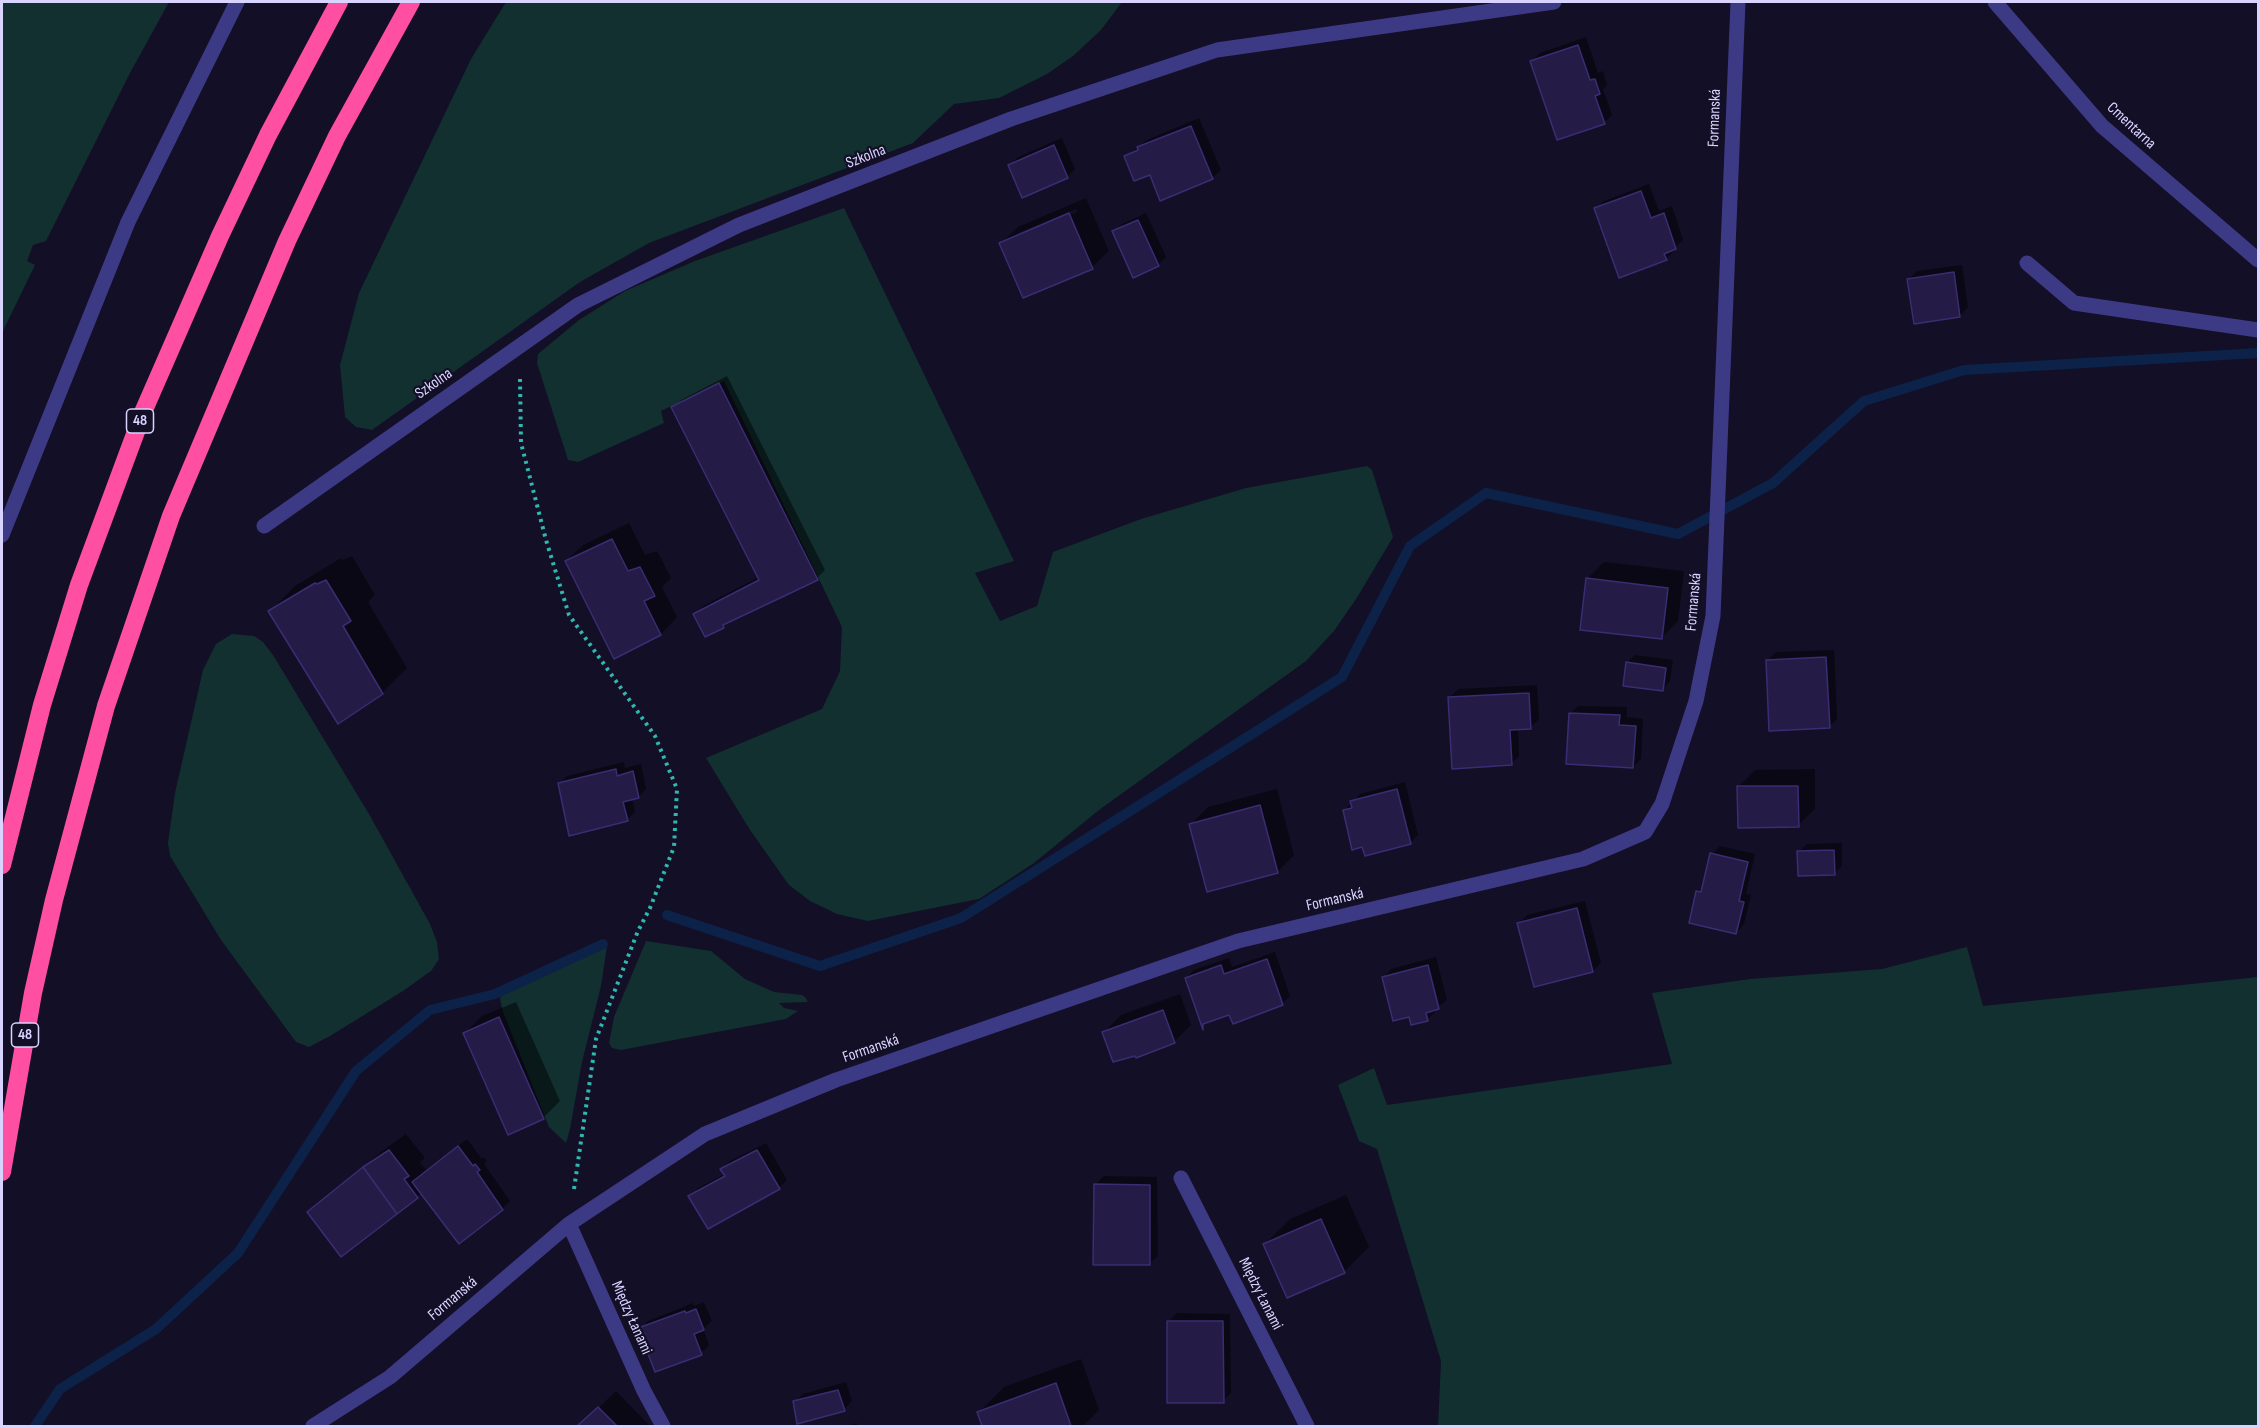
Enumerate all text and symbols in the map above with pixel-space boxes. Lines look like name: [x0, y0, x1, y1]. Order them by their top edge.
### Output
street label: Formanská: [1704, 88, 1726, 148]
street label: Cmentarna: [2103, 99, 2159, 153]
street label: Szkolna: [843, 141, 889, 173]
street label: Szkolna: [412, 364, 456, 404]
road number: 48: [126, 409, 154, 433]
street label: Formanská: [1682, 572, 1706, 632]
street label: Formanská: [1304, 884, 1366, 916]
road number: 48: [12, 1023, 38, 1047]
street label: Formanská: [840, 1030, 902, 1068]
street label: Między Łanami: [1234, 1255, 1286, 1333]
street label: Formanská: [424, 1273, 482, 1325]
street label: Między Łanami: [606, 1278, 656, 1358]

